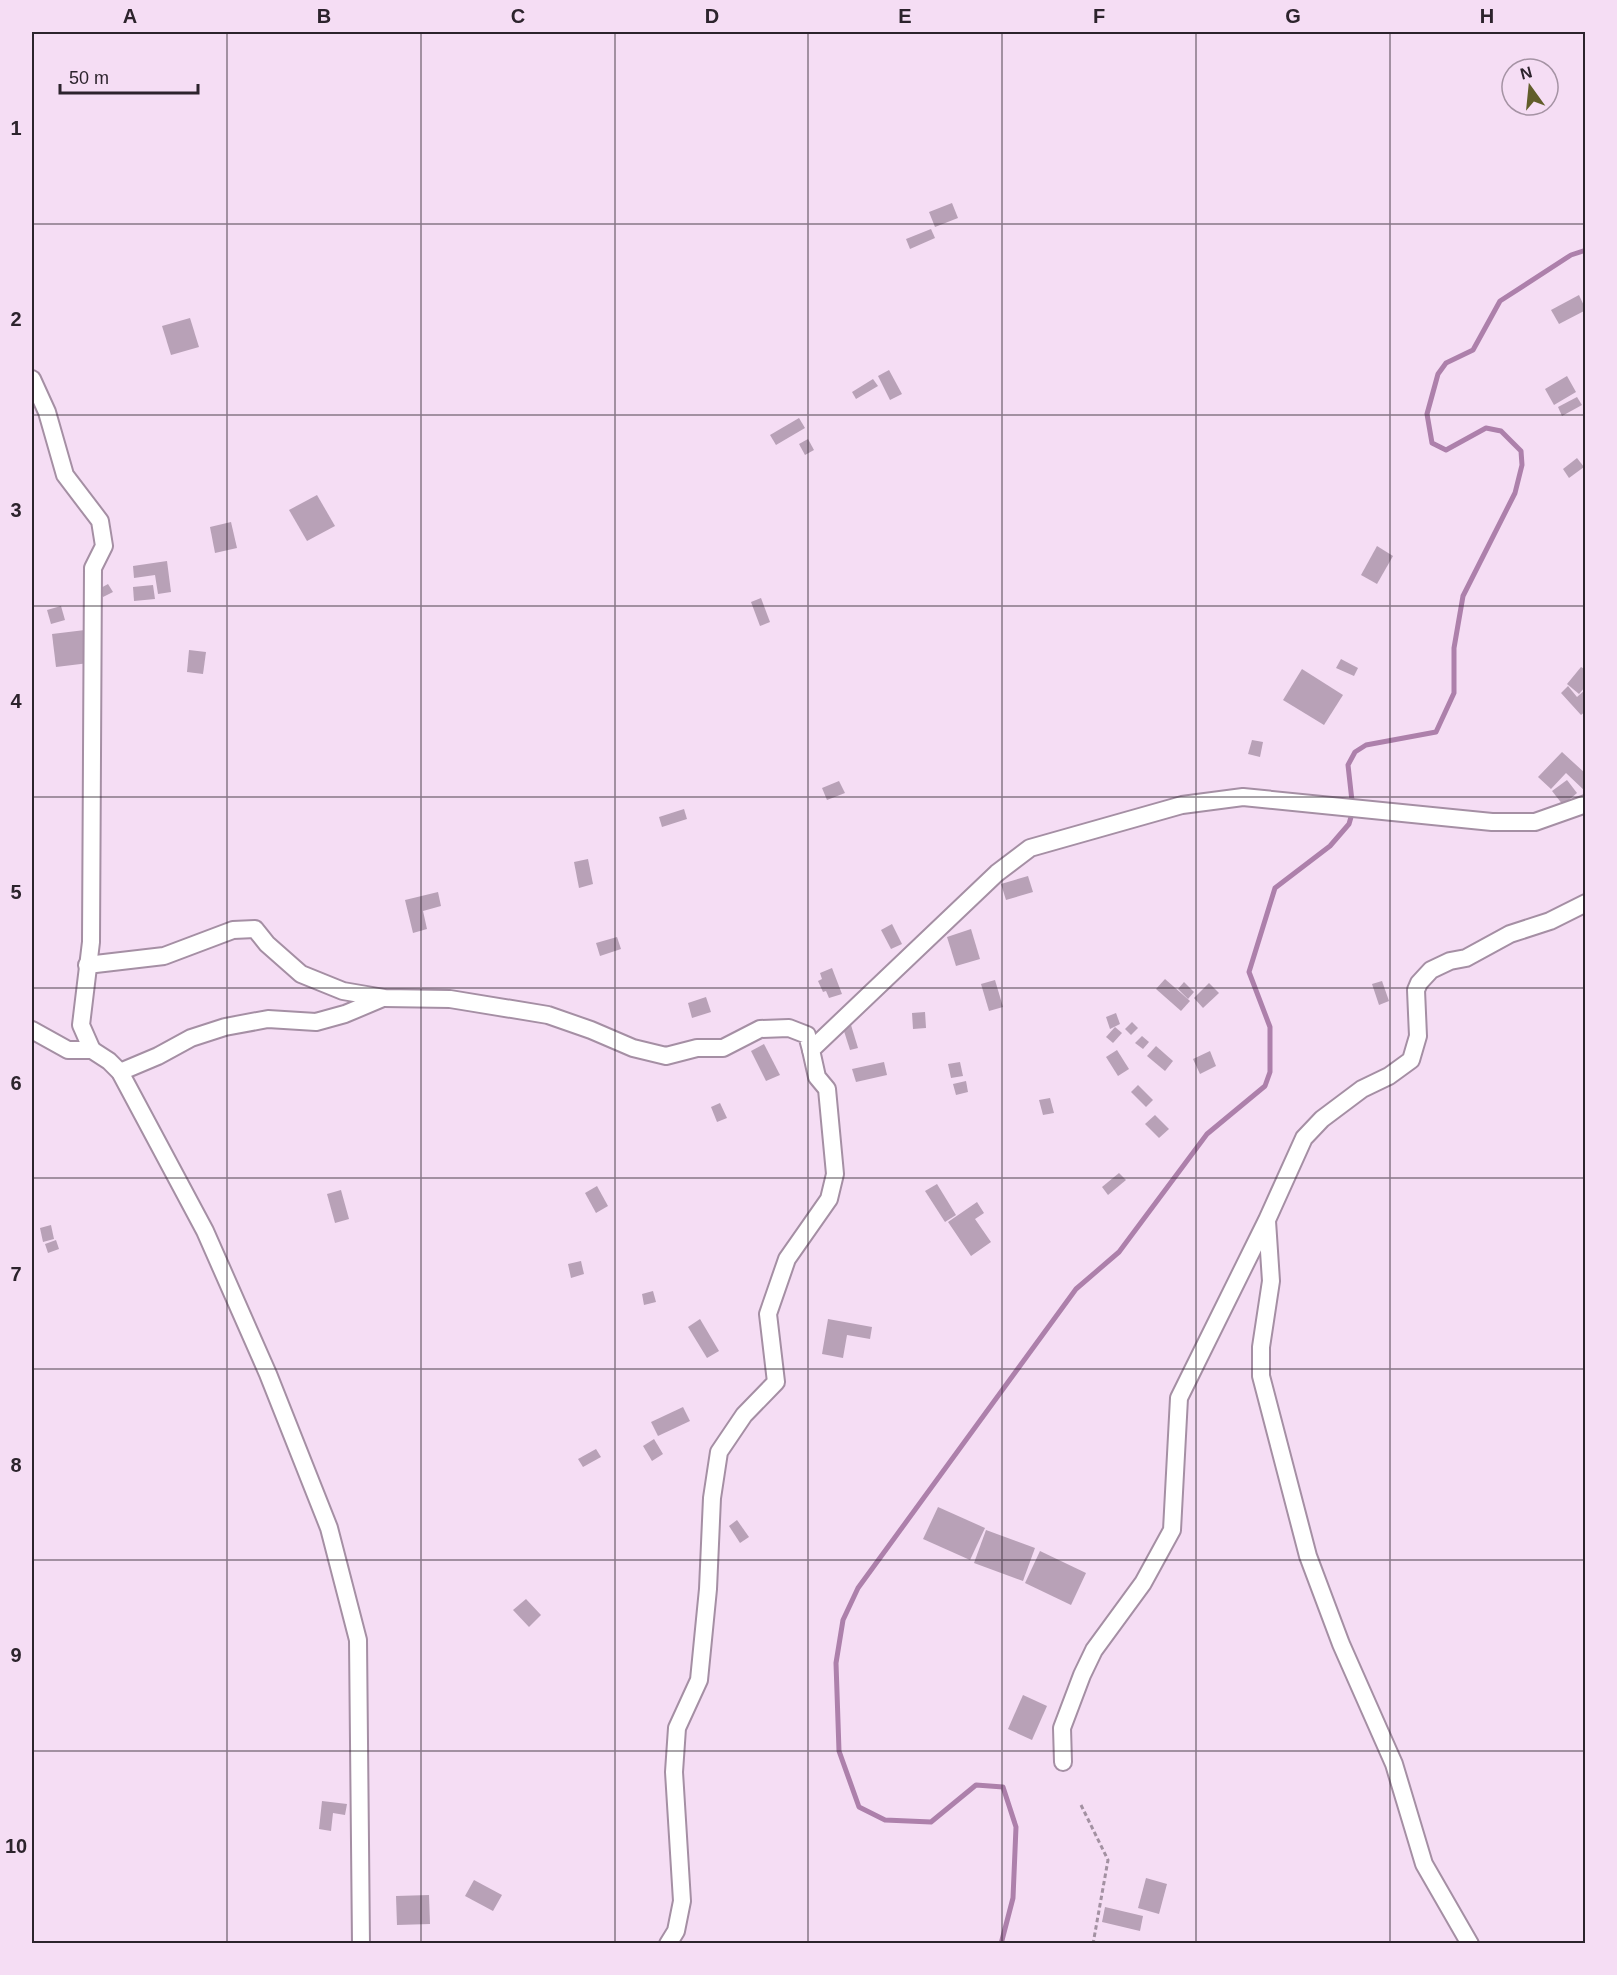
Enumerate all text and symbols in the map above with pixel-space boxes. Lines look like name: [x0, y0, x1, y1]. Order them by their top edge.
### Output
text: A: [123, 5, 137, 27]
text: B: [317, 5, 331, 27]
text: C: [511, 5, 525, 27]
text: D: [705, 5, 719, 27]
text: E: [898, 5, 912, 27]
text: F: [1093, 5, 1105, 27]
text: G: [1285, 5, 1301, 27]
text: H: [1480, 5, 1494, 27]
scale bar: [60, 57, 198, 95]
north arrow: [1500, 57, 1560, 117]
text: N: [1518, 63, 1534, 83]
text: 50 m: [69, 68, 109, 88]
text: 1: [10, 117, 22, 139]
text: 2: [10, 308, 22, 330]
text: 3: [10, 499, 22, 521]
text: 4: [10, 690, 22, 712]
text: 5: [10, 881, 22, 903]
text: 6: [10, 1072, 22, 1094]
text: 7: [10, 1263, 22, 1285]
text: 8: [10, 1454, 22, 1476]
text: 9: [10, 1644, 22, 1666]
text: 10: [5, 1835, 27, 1857]

